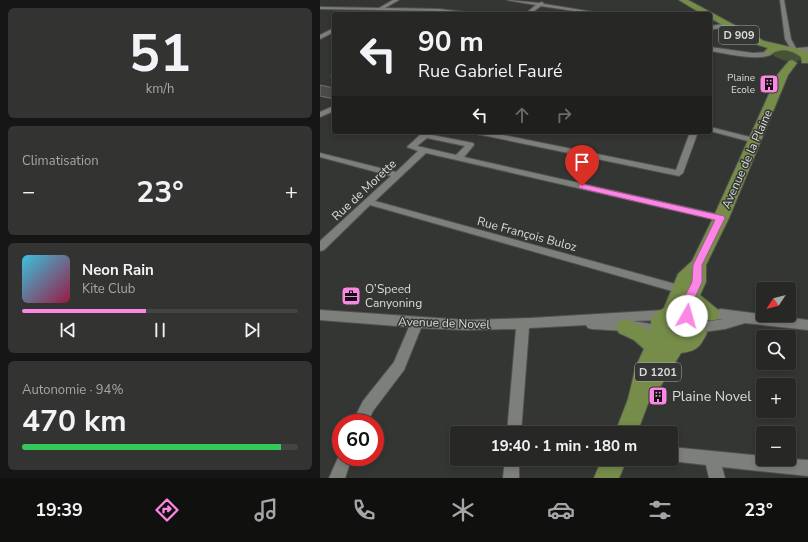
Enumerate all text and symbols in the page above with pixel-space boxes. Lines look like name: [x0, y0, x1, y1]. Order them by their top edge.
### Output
text: 51: [129, 18, 191, 89]
text: 90 m: [418, 23, 484, 61]
road number: D 909: [719, 26, 759, 44]
icon: left: [352, 28, 404, 80]
text: Rue Gabriel Fauré: [418, 59, 563, 83]
place label: Plaine Ecole: [727, 71, 755, 97]
building icon: Plaine Ecole: [758, 73, 780, 95]
text: km/h: [146, 80, 174, 98]
icon: left: [469, 104, 491, 126]
icon: ahead: [511, 104, 533, 126]
icon: right: [553, 104, 575, 126]
street label: Avenue de la Plaine: [718, 107, 776, 211]
pin: [565, 145, 599, 186]
icon: arrive: [571, 151, 593, 173]
text: Climatisation: [22, 152, 99, 170]
street label: Rue de Morette: [328, 156, 400, 224]
text: 23°: [136, 172, 184, 213]
text: −: [22, 177, 35, 207]
text: +: [285, 177, 298, 207]
street label: Rue François Buloz: [476, 213, 579, 255]
text: Neon Rain: [82, 260, 154, 280]
text: Kite Club: [82, 280, 135, 298]
place label: O’Speed Canyoning: [365, 281, 422, 311]
north arrow: [756, 282, 796, 322]
map controls: [756, 282, 796, 466]
office icon: O’Speed Canyoning: [340, 285, 362, 307]
position arrow: [666, 295, 708, 337]
street label: Avenue de Novel: [398, 313, 491, 333]
icon: previous: [57, 319, 79, 341]
icon: pause: [149, 319, 171, 341]
icon: next: [241, 319, 263, 341]
button: search: [756, 330, 796, 370]
road number: D 1201: [635, 363, 681, 381]
button: +: [756, 378, 796, 418]
text: Autonomie · 94%: [22, 381, 124, 399]
building icon: Plaine Novel: [647, 385, 669, 407]
place label: Plaine Novel: [672, 387, 752, 406]
text: 470 km: [22, 401, 127, 442]
speed limit sign: 60: [332, 414, 384, 466]
button: −: [756, 426, 796, 466]
text: 19:40 · 1 min · 180 m: [491, 436, 637, 456]
icon: directions: [153, 496, 181, 524]
icon: music: [252, 496, 280, 524]
icon: phone: [350, 496, 378, 524]
icon: climate: [449, 496, 477, 524]
icon: car: [547, 496, 575, 524]
icon: filters: [646, 496, 674, 524]
text: 19:39: [35, 498, 83, 522]
text: 23°: [744, 498, 773, 522]

